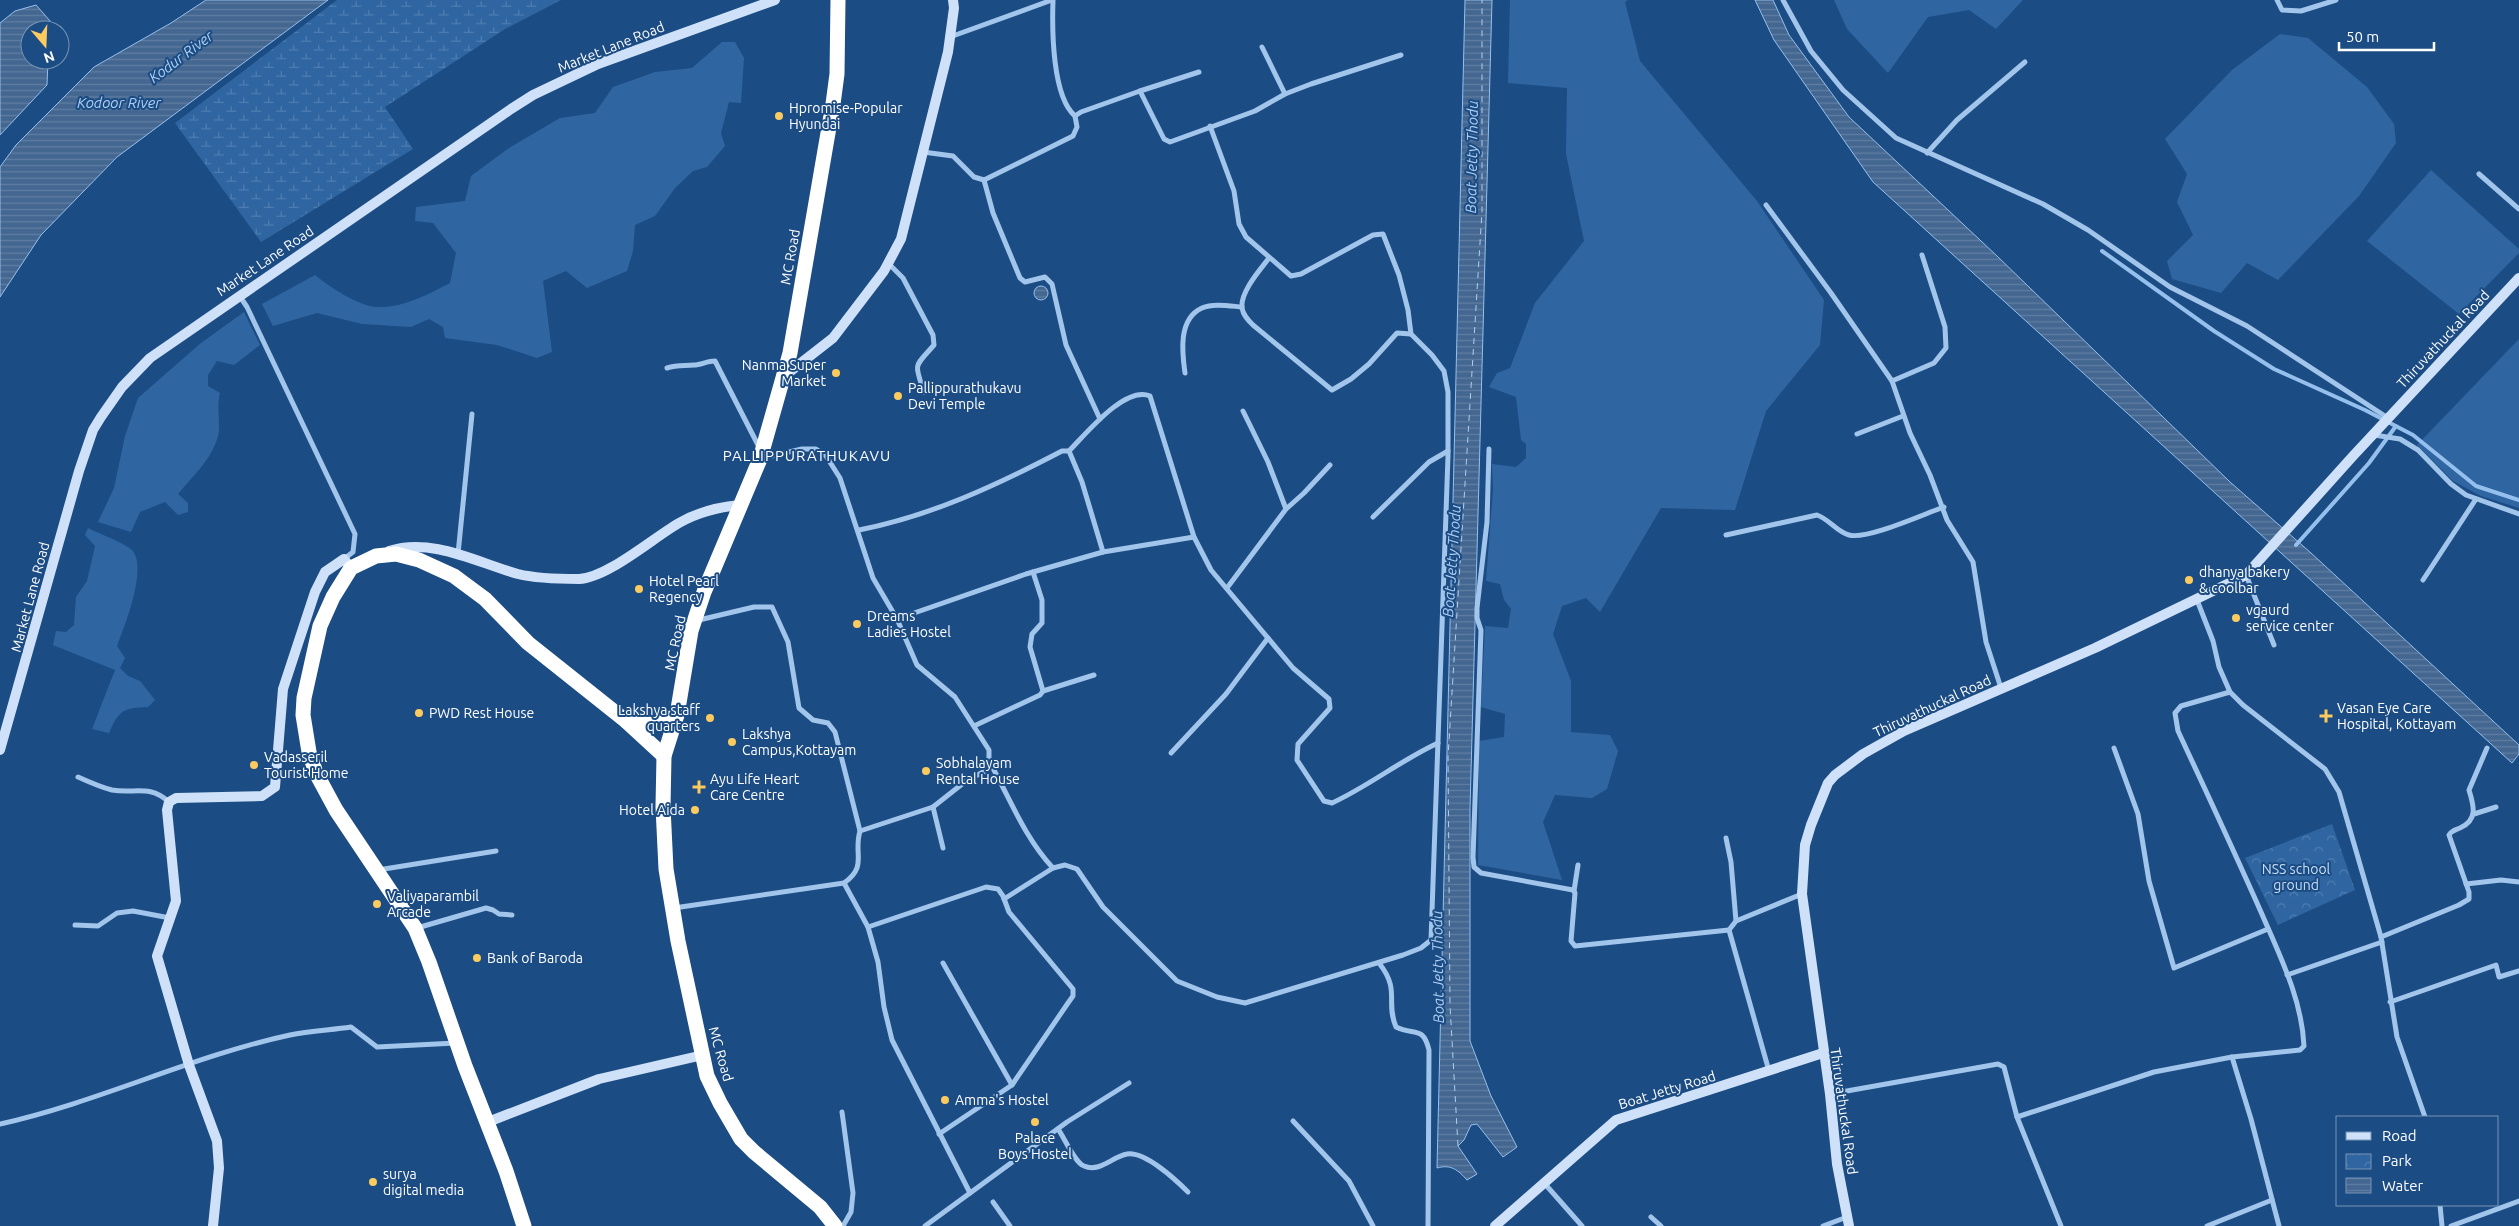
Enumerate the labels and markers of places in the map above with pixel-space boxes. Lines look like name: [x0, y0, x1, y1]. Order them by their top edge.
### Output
place label: Hpromise-Popular Hyundai: [789, 100, 903, 132]
marker: Hpromise-Popular Hyundai: [773, 110, 785, 122]
place label: Nanma Super Market: [742, 357, 827, 389]
marker: Nanma Super Market: [830, 367, 842, 379]
place label: Pallippurathukavu Devi Temple: [908, 380, 1022, 412]
marker: Pallippurathukavu Devi Temple: [892, 390, 904, 402]
place label: dhanya bakery & coolbar: [2199, 564, 2290, 596]
place label: Hotel Pearl Regency: [649, 573, 719, 605]
marker: dhanya bakery & coolbar: [2183, 574, 2195, 586]
marker: Hotel Pearl Regency: [633, 583, 645, 595]
place label: vgaurd service center: [2246, 602, 2334, 634]
place label: Dreams Ladies Hostel: [867, 608, 951, 640]
marker: vgaurd service center: [2230, 612, 2242, 624]
marker: Dreams Ladies Hostel: [851, 618, 863, 630]
place label: Vasan Eye Care Hospital, Kottayam: [2337, 700, 2456, 732]
place label: Lakshya staff quarters: [618, 702, 700, 734]
place label: PWD Rest House: [429, 705, 534, 721]
marker: PWD Rest House: [413, 707, 425, 719]
marker: Vasan Eye Care Hospital, Kottayam: [2319, 709, 2333, 723]
marker: Lakshya staff quarters: [704, 712, 716, 724]
place label: Lakshya Campus,Kottayam: [742, 726, 856, 758]
marker: Lakshya Campus,Kottayam: [726, 736, 738, 748]
place label: Vadasseril Tourist Home: [264, 749, 349, 781]
place label: Sobhalayam Rental House: [936, 755, 1020, 787]
marker: Vadasseril Tourist Home: [248, 759, 260, 771]
marker: Sobhalayam Rental House: [920, 765, 932, 777]
place label: Ayu Life Heart Care Centre: [710, 771, 800, 803]
marker: Ayu Life Heart Care Centre: [692, 780, 706, 794]
place label: Hotel Aida: [619, 802, 685, 818]
marker: Hotel Aida: [689, 804, 701, 816]
place label: Valiyaparambil Arcade: [387, 888, 479, 920]
marker: Valiyaparambil Arcade: [371, 898, 383, 910]
place label: Bank of Baroda: [487, 950, 583, 966]
marker: Bank of Baroda: [471, 952, 483, 964]
place label: Amma's Hostel: [955, 1092, 1049, 1108]
marker: Amma's Hostel: [939, 1094, 951, 1106]
marker: Palace Boys Hostel: [1029, 1116, 1041, 1128]
place label: Palace Boys Hostel: [998, 1130, 1072, 1162]
place label: surya digital media: [383, 1166, 464, 1198]
marker: surya digital media: [367, 1176, 379, 1188]

